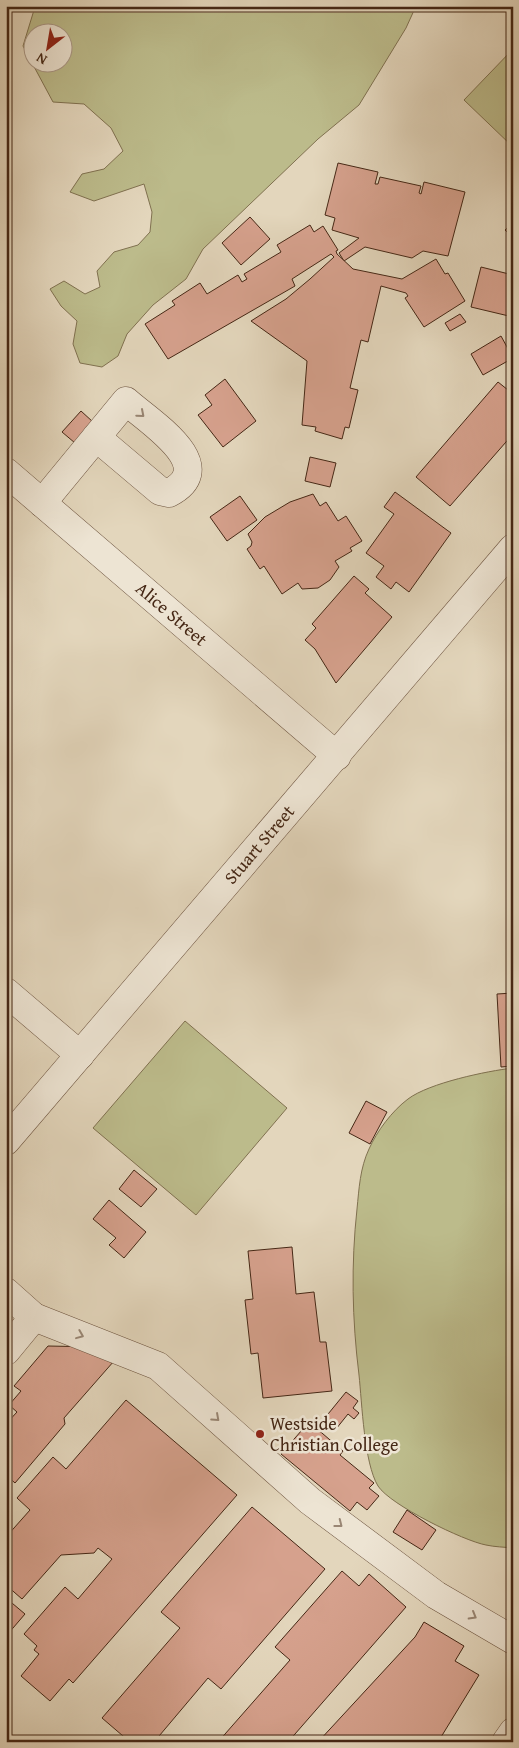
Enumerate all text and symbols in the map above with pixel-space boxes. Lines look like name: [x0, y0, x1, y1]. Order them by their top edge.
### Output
north arrow: [22, 22, 72, 72]
text: N: [32, 48, 50, 70]
one-way arrow: [135, 409, 144, 418]
street label: Alice Street: [130, 575, 214, 653]
street label: Stuart Street: [217, 798, 301, 890]
one-way arrow: [75, 1329, 84, 1339]
place label: Westside Christian College: [270, 1410, 398, 1458]
one-way arrow: [211, 1412, 220, 1421]
marker: Westside Christian College: [254, 1428, 266, 1440]
one-way arrow: [334, 1518, 343, 1527]
one-way arrow: [468, 1610, 477, 1620]

